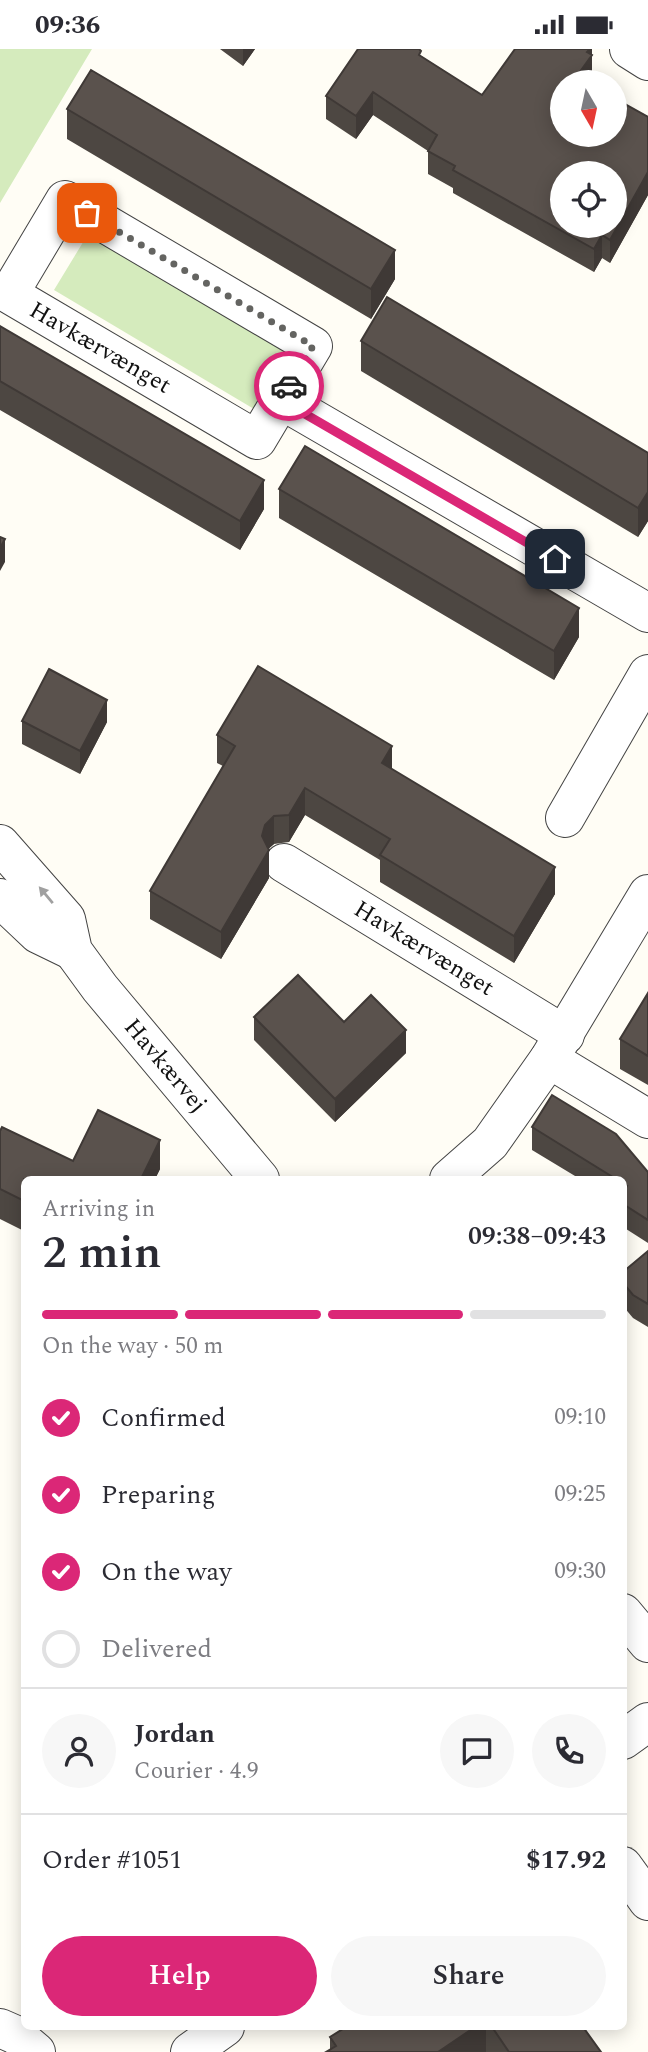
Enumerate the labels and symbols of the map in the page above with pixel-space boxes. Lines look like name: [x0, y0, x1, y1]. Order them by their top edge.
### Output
north arrow: [550, 70, 626, 147]
pin: [57, 183, 117, 243]
street label: Havkærvænget: [22, 293, 178, 403]
courier: [254, 351, 324, 421]
pin: [525, 529, 585, 589]
one-way arrow: [39, 887, 54, 904]
street label: Havkærvænget: [347, 892, 501, 1006]
street label: Havkærvej: [115, 1011, 216, 1121]

